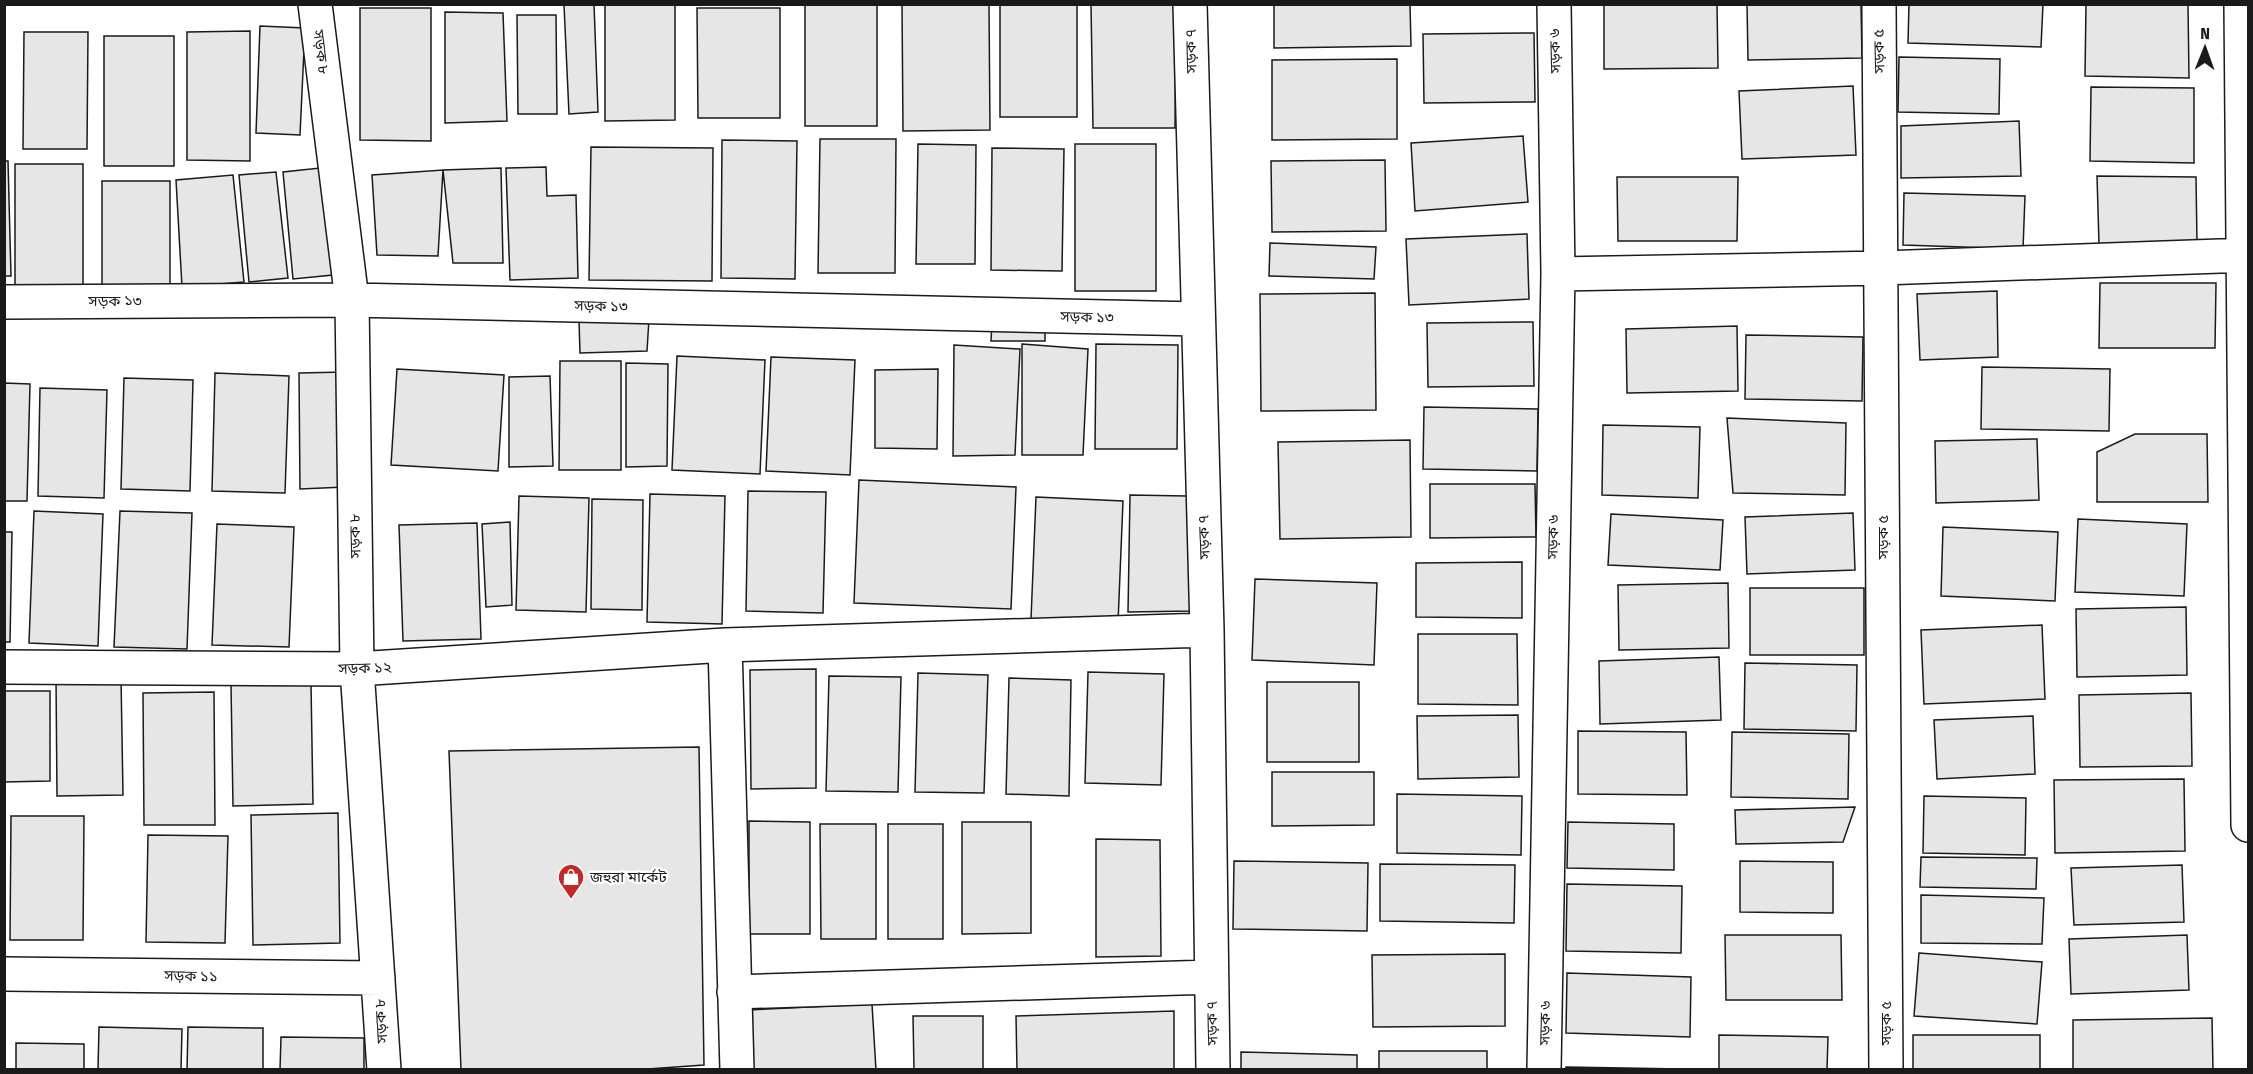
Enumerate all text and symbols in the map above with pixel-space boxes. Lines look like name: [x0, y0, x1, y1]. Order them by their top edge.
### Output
north arrow: [2175, 18, 2235, 78]
text: N: [2200, 24, 2210, 43]
street label: সড়ক ৮: [309, 28, 333, 75]
street label: সড়ক ৭: [1182, 28, 1200, 74]
street label: সড়ক ৬: [1546, 28, 1564, 74]
street label: সড়ক ৫: [1870, 28, 1888, 74]
street label: সড়ক ১৩: [87, 292, 142, 310]
street label: সড়ক ১৩: [573, 297, 628, 315]
street label: সড়ক ১৩: [1059, 308, 1114, 326]
street label: সড়ক ৮: [346, 513, 364, 559]
street label: সড়ক ৭: [1194, 514, 1214, 561]
street label: সড়ক ৬: [1544, 514, 1562, 560]
street label: সড়ক ৫: [1874, 515, 1892, 560]
street label: সড়ক ১২: [337, 658, 392, 678]
shop icon: জহুরা মার্কেট: [556, 862, 586, 900]
place label: জহুরা মার্কেট: [589, 868, 667, 886]
street label: সড়ক ১১: [163, 967, 218, 985]
street label: সড়ক ৮: [371, 998, 391, 1045]
street label: সড়ক ৭: [1203, 1000, 1221, 1046]
street label: সড়ক ৬: [1536, 1000, 1554, 1046]
street label: সড়ক ৫: [1877, 1001, 1895, 1046]

